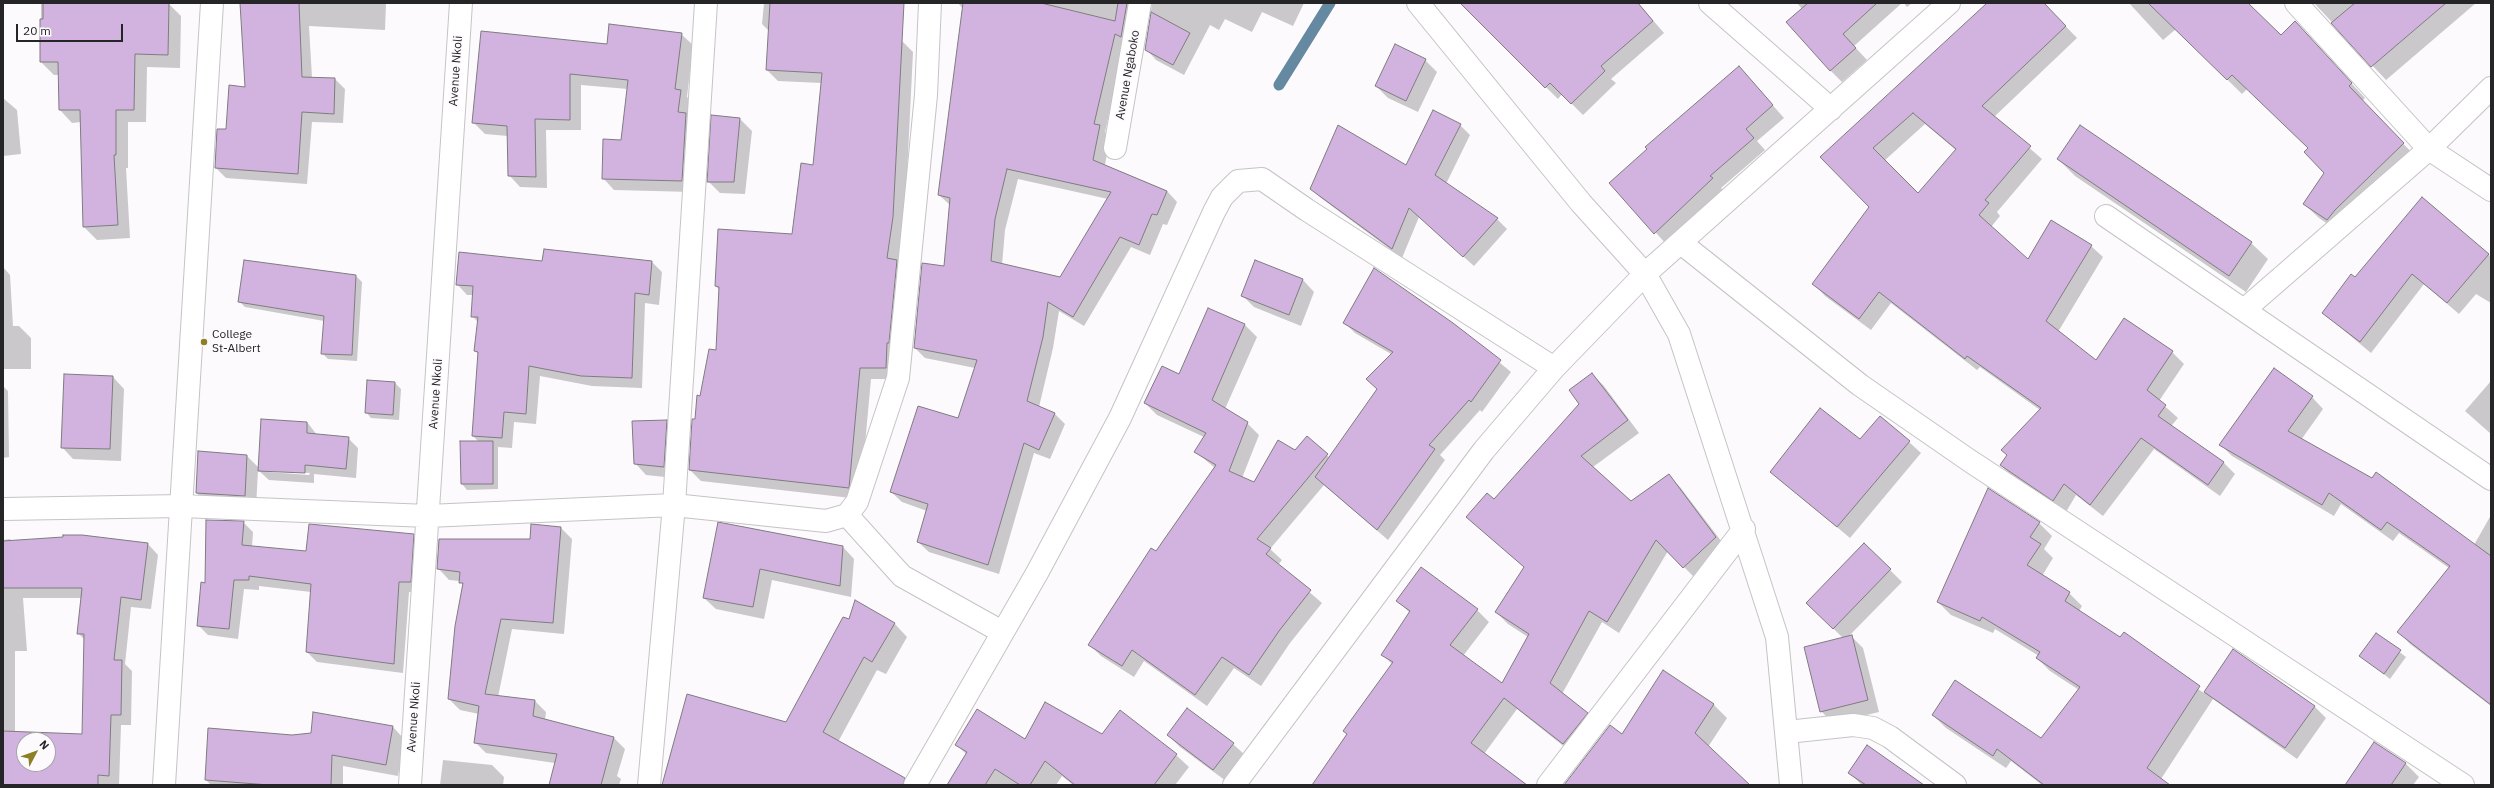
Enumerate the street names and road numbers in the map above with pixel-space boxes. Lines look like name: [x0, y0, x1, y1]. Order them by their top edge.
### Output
street label: Avenue Ngaboko: [1113, 29, 1143, 121]
street label: Avenue Nkoli: [446, 35, 466, 107]
street label: Avenue Nkoli: [426, 358, 446, 430]
street label: Avenue Nkoli: [404, 681, 424, 753]

